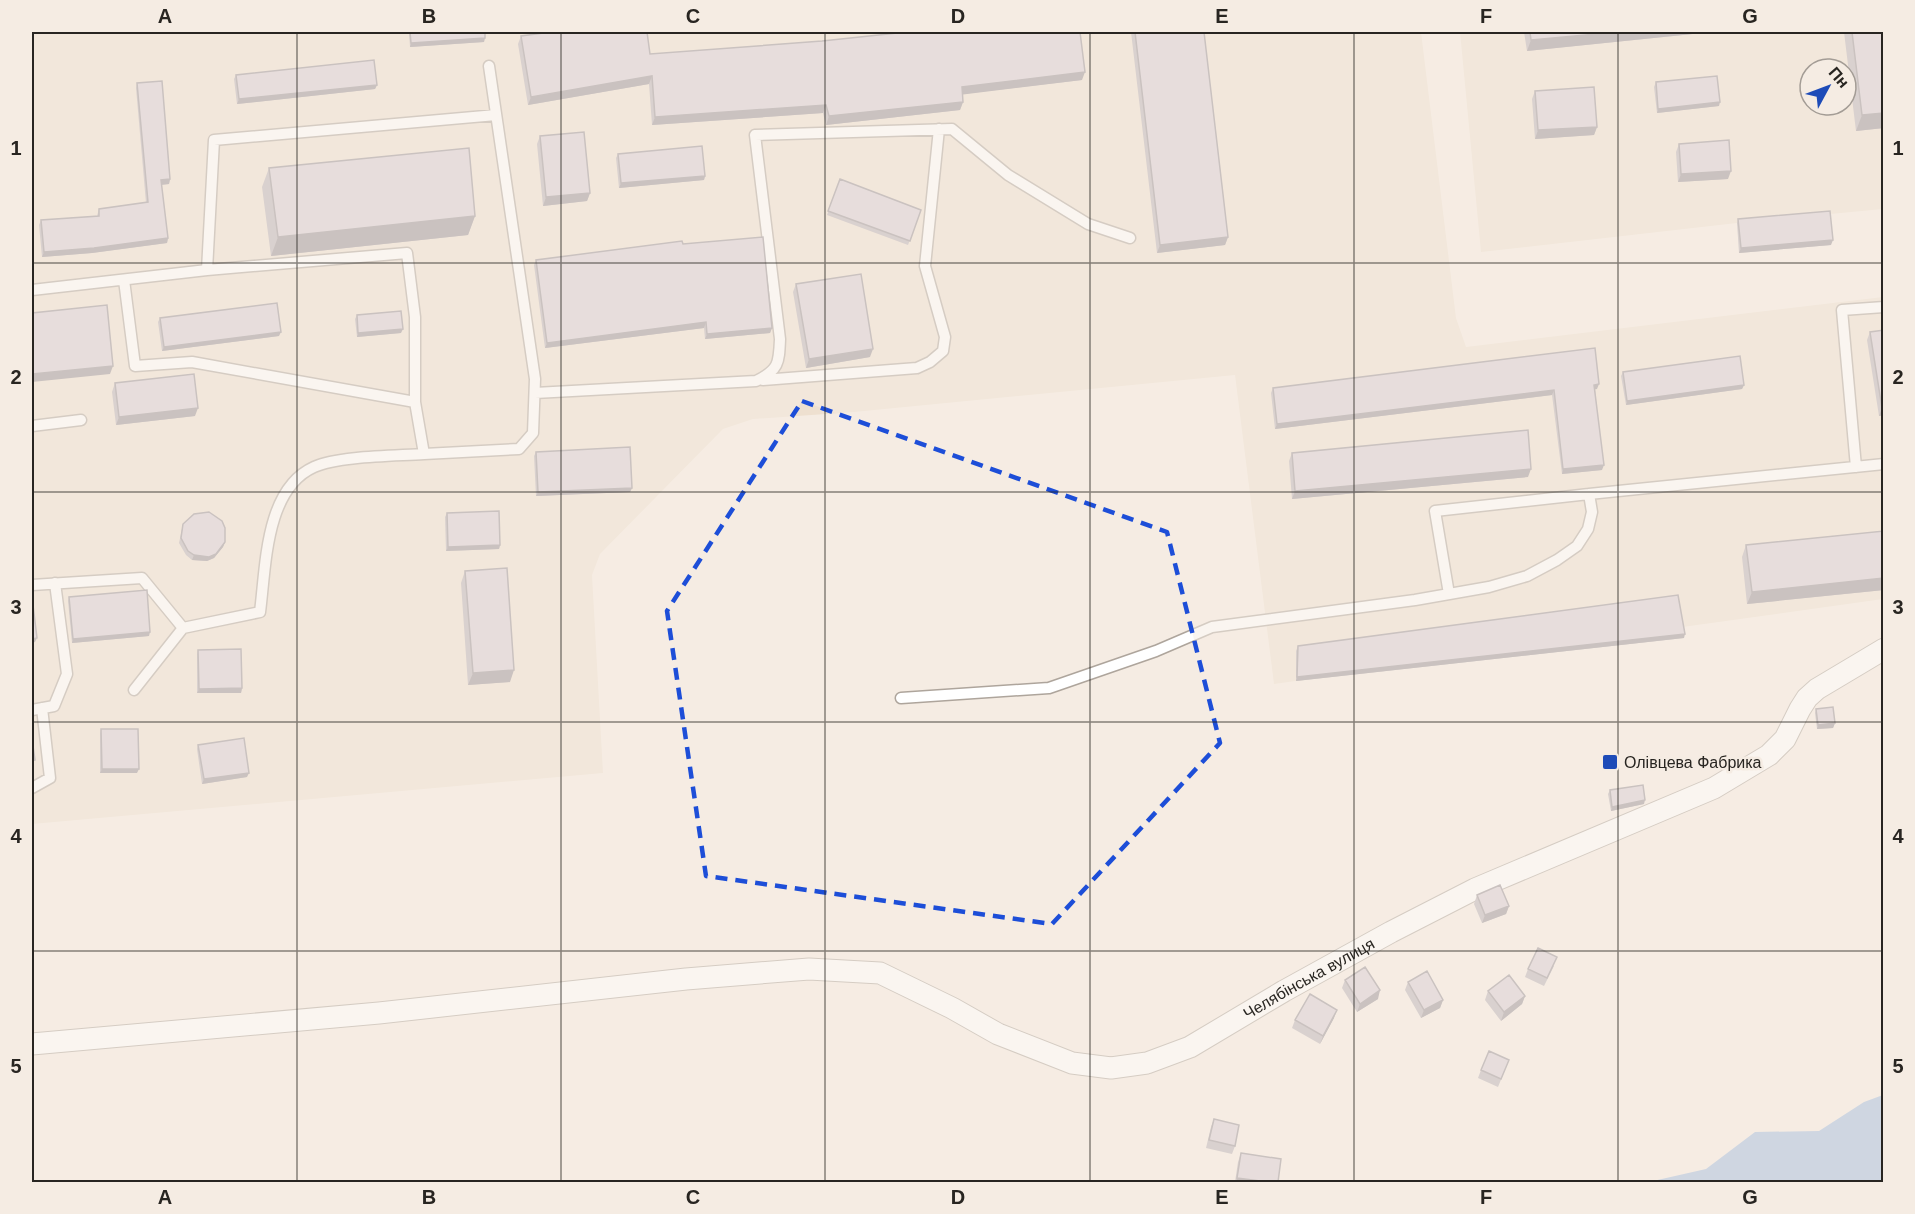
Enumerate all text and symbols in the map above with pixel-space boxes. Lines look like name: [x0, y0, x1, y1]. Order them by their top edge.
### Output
text: A: [158, 5, 172, 27]
text: B: [422, 5, 436, 27]
text: C: [686, 5, 700, 27]
text: D: [951, 5, 965, 27]
text: E: [1215, 5, 1229, 27]
text: F: [1480, 5, 1492, 27]
text: G: [1742, 5, 1758, 27]
north arrow: [1798, 57, 1858, 117]
text: Пн: [1826, 64, 1852, 91]
text: 1: [10, 137, 22, 159]
text: 1: [1892, 137, 1904, 159]
text: 2: [10, 366, 22, 388]
text: 2: [1892, 366, 1904, 388]
text: 3: [10, 596, 22, 618]
text: 3: [1892, 596, 1904, 618]
marker: Олівцева Фабрика: [1601, 753, 1619, 771]
place label: Олівцева Фабрика: [1624, 754, 1762, 771]
text: 4: [10, 825, 22, 847]
text: 4: [1892, 825, 1904, 847]
street label: Челябінська вулиця: [1240, 935, 1377, 1022]
text: 5: [10, 1055, 22, 1077]
text: 5: [1892, 1055, 1904, 1077]
text: A: [158, 1186, 172, 1208]
text: B: [422, 1186, 436, 1208]
text: C: [686, 1186, 700, 1208]
text: D: [951, 1186, 965, 1208]
text: E: [1215, 1186, 1229, 1208]
text: F: [1480, 1186, 1492, 1208]
text: G: [1742, 1186, 1758, 1208]

